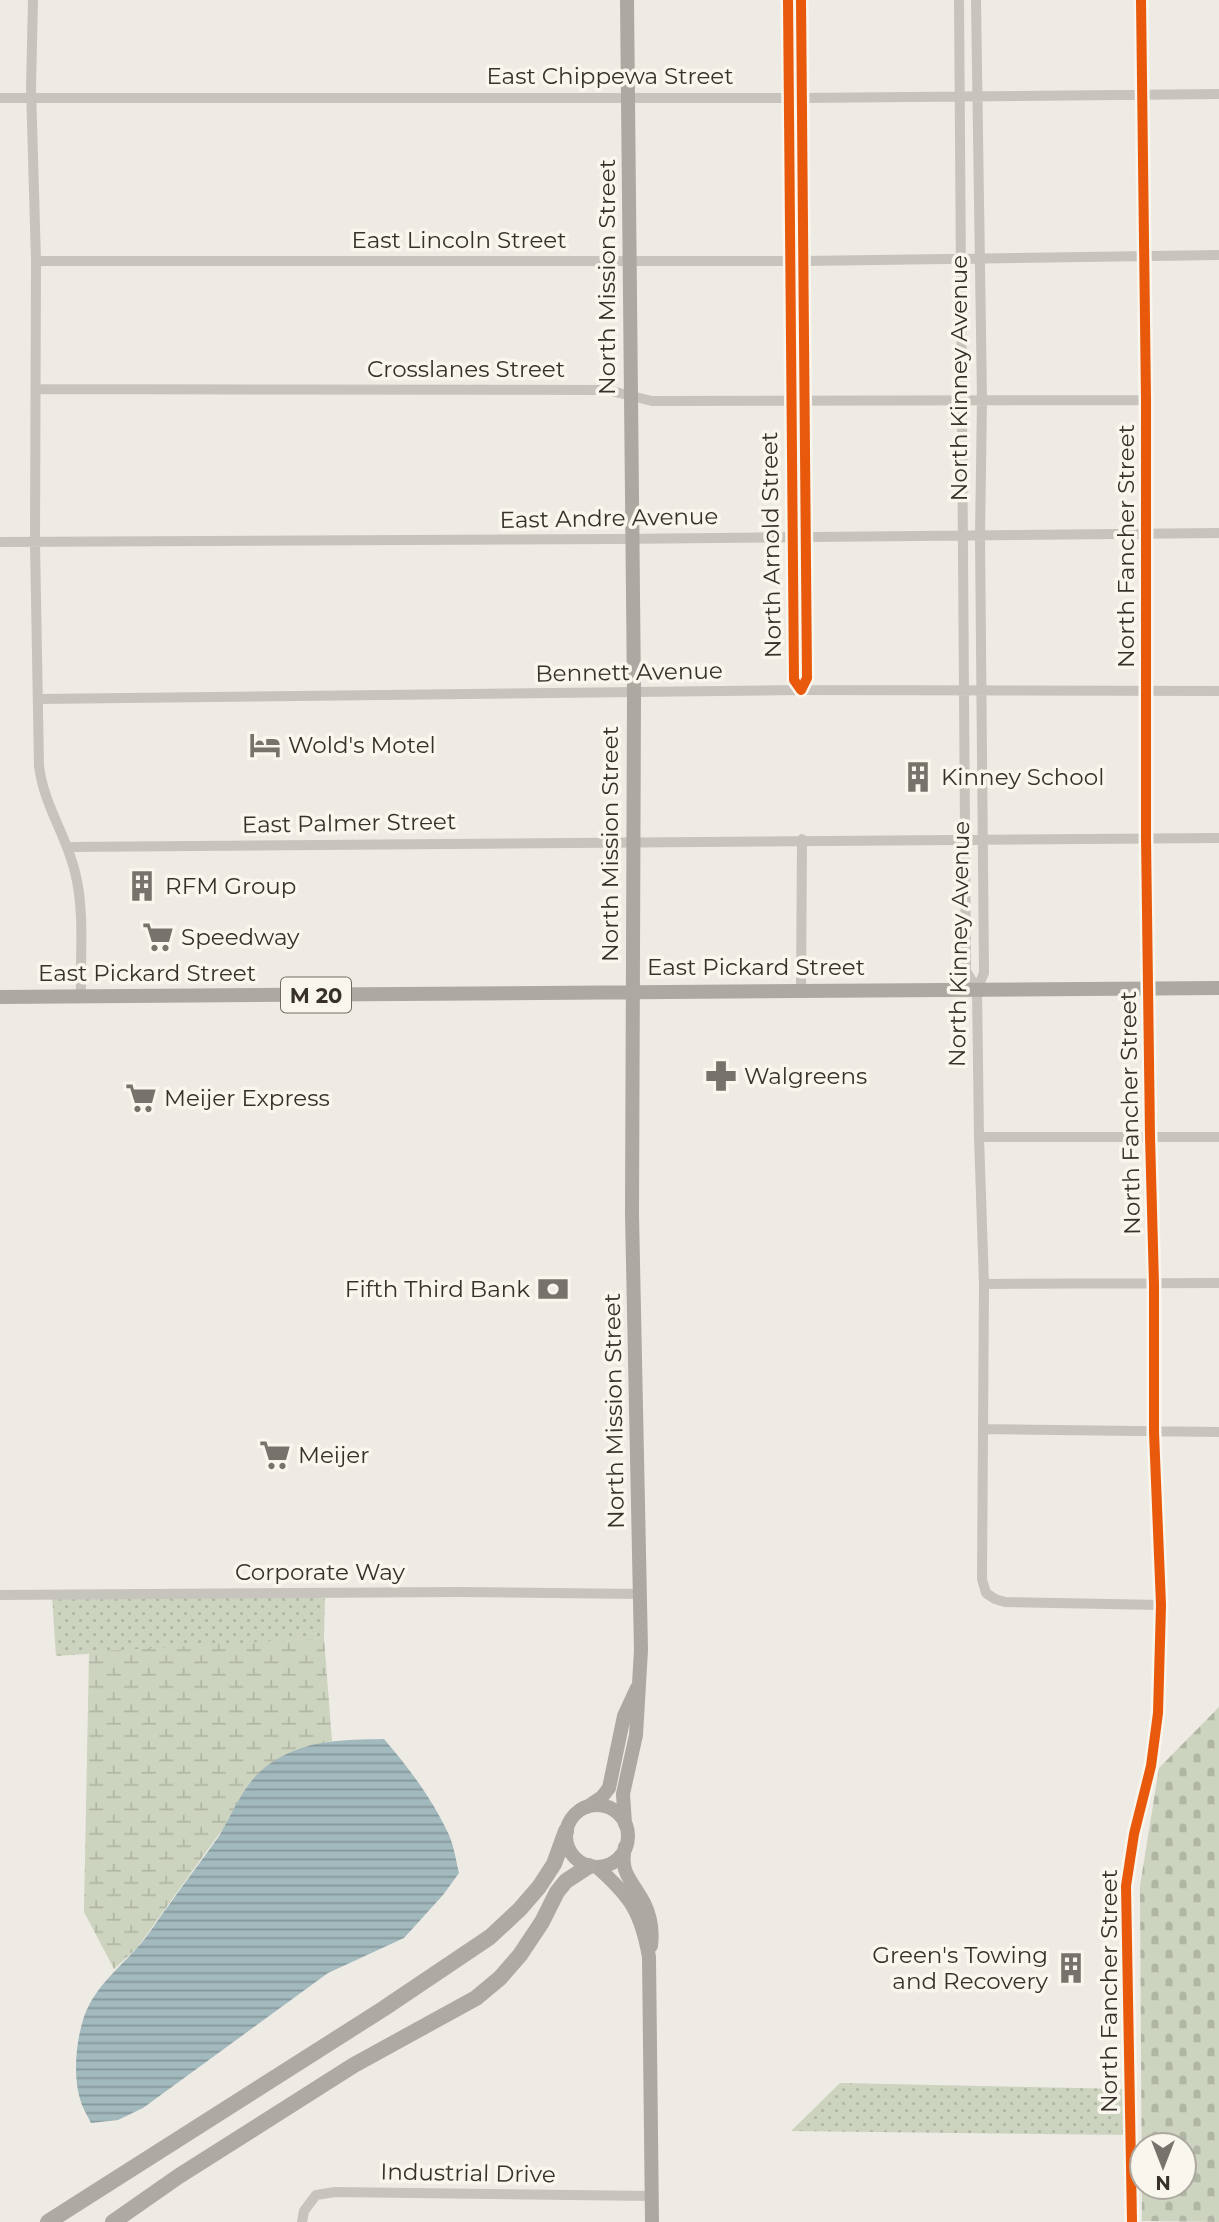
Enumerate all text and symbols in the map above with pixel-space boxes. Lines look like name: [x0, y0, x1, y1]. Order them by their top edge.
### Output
street label: East Chippewa Street: [486, 62, 734, 90]
street label: North Mission Street: [593, 159, 621, 395]
street label: East Lincoln Street: [351, 226, 567, 254]
street label: North Kinney Avenue: [945, 255, 973, 501]
street label: Crosslanes Street: [367, 355, 565, 383]
street label: North Fancher Street: [1112, 424, 1140, 668]
street label: North Arnold Street: [755, 432, 787, 658]
street label: East Andre Avenue: [499, 502, 719, 534]
street label: Bennett Avenue: [535, 656, 723, 688]
street label: North Mission Street: [596, 726, 624, 962]
hotel icon: Wold's Motel: [248, 728, 282, 762]
place label: Wold's Motel: [288, 731, 436, 759]
building icon: Kinney School: [901, 760, 935, 794]
place label: Kinney School: [941, 763, 1104, 791]
street label: East Palmer Street: [242, 807, 456, 839]
street label: North Kinney Avenue: [943, 821, 975, 1067]
building icon: RFM Group: [125, 869, 159, 903]
place label: RFM Group: [165, 872, 296, 900]
supermarket icon: Speedway: [141, 920, 175, 954]
place label: Speedway: [181, 923, 300, 951]
street label: East Pickard Street: [647, 953, 865, 981]
street label: East Pickard Street: [38, 959, 256, 987]
road number: M 20: [281, 978, 351, 1012]
street label: North Fancher Street: [1114, 991, 1146, 1235]
pharmacy icon: Walgreens: [704, 1059, 738, 1093]
place label: Walgreens: [744, 1062, 867, 1090]
supermarket icon: Meijer Express: [124, 1081, 158, 1115]
place label: Meijer Express: [164, 1084, 330, 1112]
bank icon: Fifth Third Bank: [536, 1272, 570, 1306]
place label: Fifth Third Bank: [345, 1275, 530, 1303]
street label: North Mission Street: [598, 1293, 630, 1529]
supermarket icon: Meijer: [258, 1438, 292, 1472]
place label: Meijer: [298, 1441, 369, 1469]
street label: Corporate Way: [235, 1558, 405, 1586]
street label: North Fancher Street: [1095, 1869, 1123, 2113]
place label: Green's Towing and Recovery: [872, 1941, 1049, 1995]
building icon: Green's Towing and Recovery: [1054, 1951, 1088, 1985]
north arrow: [1128, 2131, 1198, 2201]
street label: Industrial Drive: [380, 2157, 556, 2189]
text: N: [1155, 2171, 1171, 2194]

